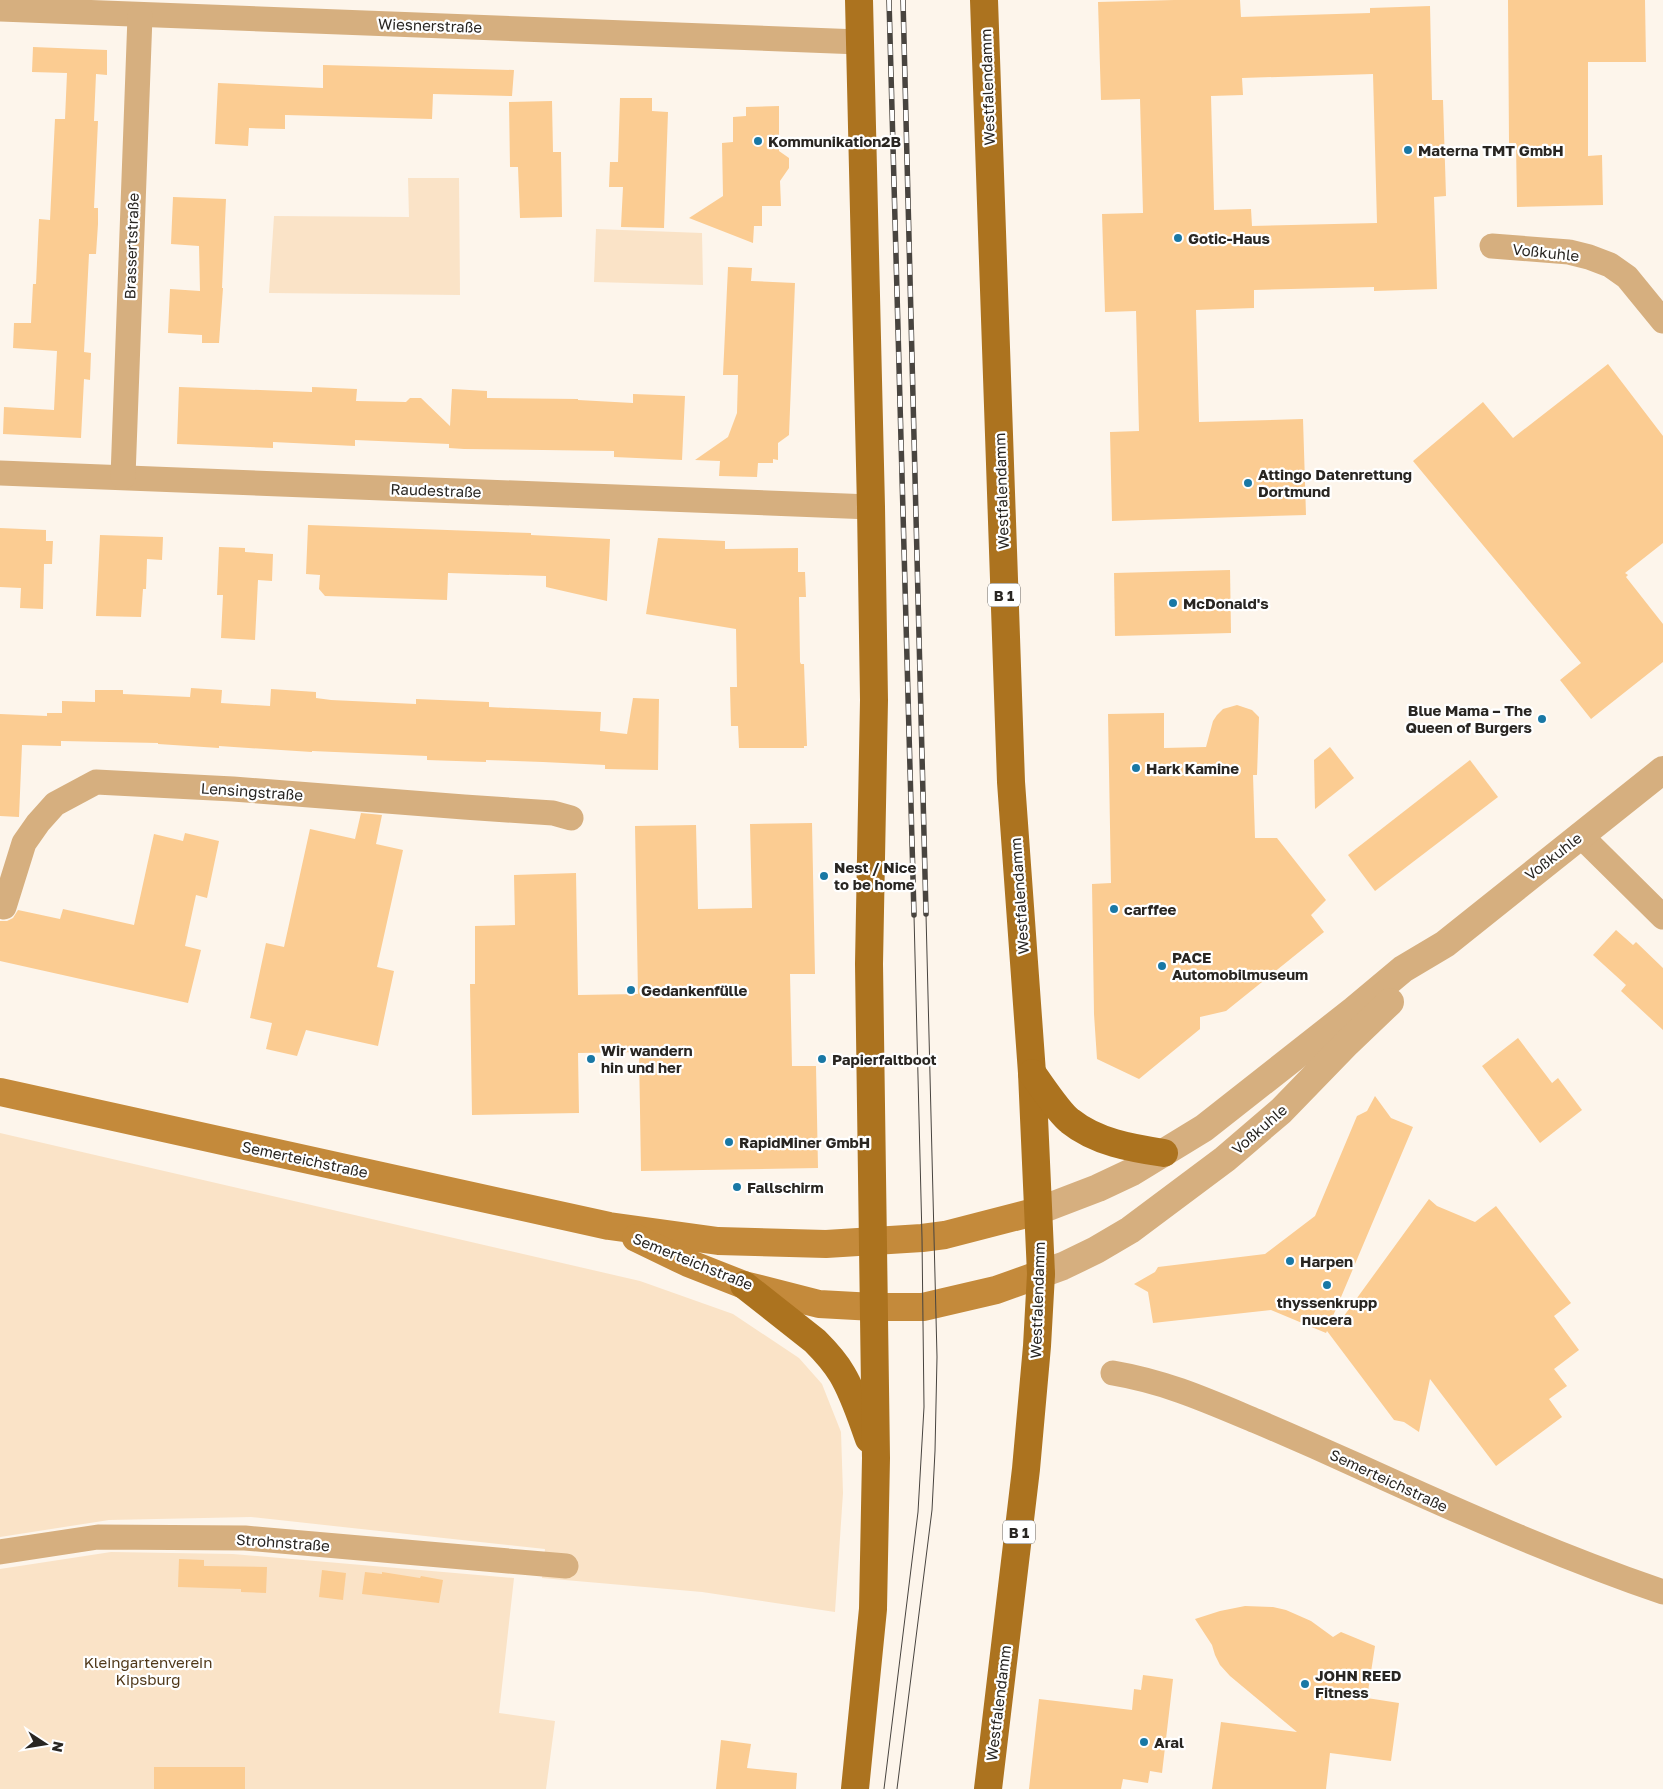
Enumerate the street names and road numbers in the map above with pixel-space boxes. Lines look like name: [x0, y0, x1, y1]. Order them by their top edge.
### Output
street label: Wiesnerstraße: [378, 14, 483, 36]
street label: Westfalendamm: [976, 28, 998, 146]
street label: Brassertstraße: [120, 192, 142, 300]
street label: Voßkuhle: [1512, 240, 1581, 264]
street label: Westfalendamm: [990, 432, 1012, 550]
street label: Raudestraße: [390, 479, 482, 501]
road number: B 1: [988, 584, 1020, 606]
street label: Lensingstraße: [200, 778, 304, 804]
street label: Voßkuhle: [1521, 828, 1585, 884]
street label: Westfalendamm: [1006, 837, 1032, 955]
street label: Voßkuhle: [1228, 1100, 1290, 1158]
street label: Semerteichstraße: [240, 1137, 370, 1181]
street label: Semerteichstraße: [630, 1229, 756, 1293]
street label: Westfalendamm: [1026, 1241, 1048, 1359]
street label: Semerteichstraße: [1327, 1445, 1451, 1515]
road number: B 1: [1003, 1520, 1035, 1544]
street label: Strohnstraße: [235, 1530, 331, 1554]
street label: Westfalendamm: [982, 1644, 1014, 1762]

